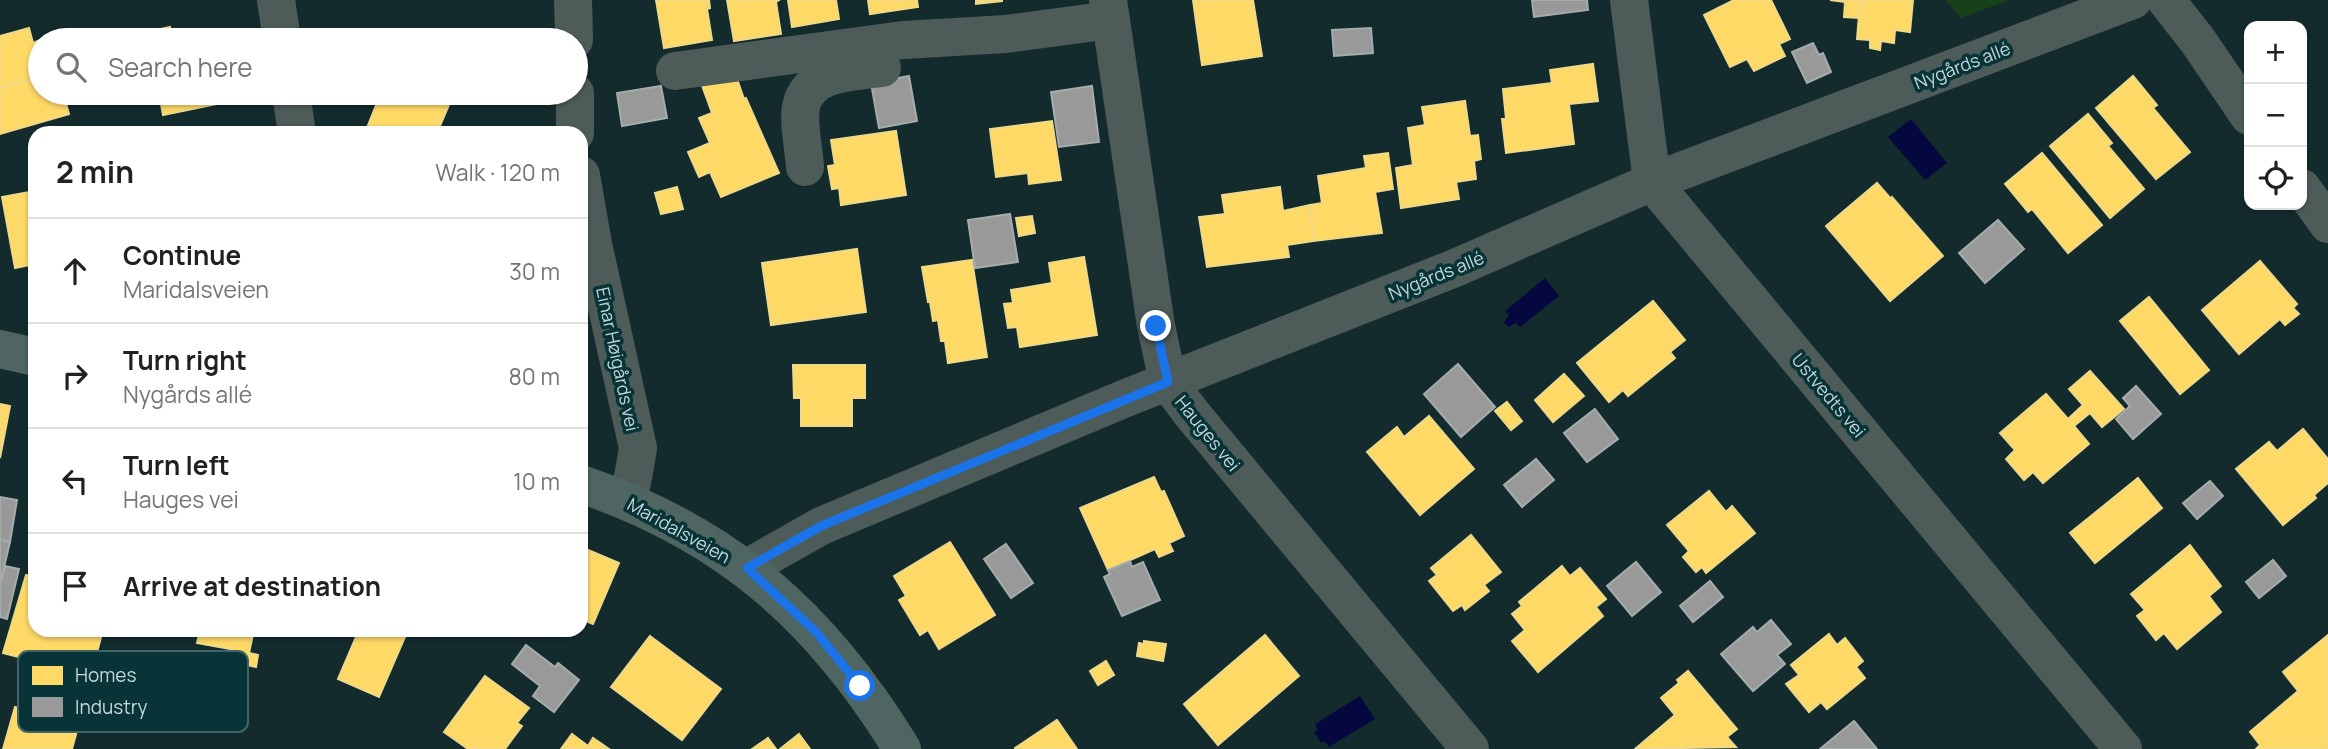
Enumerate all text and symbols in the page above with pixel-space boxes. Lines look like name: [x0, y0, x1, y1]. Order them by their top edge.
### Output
map controls: [2244, 21, 2307, 210]
button: +: [2244, 21, 2307, 84]
search box: [28, 28, 588, 105]
street label: Nygårds allé: [1910, 36, 2014, 94]
icon: search: [52, 48, 90, 86]
text: Search here: [108, 49, 253, 85]
button: −: [2244, 84, 2307, 147]
button: locate: [2244, 147, 2307, 210]
text: 2 min: [56, 151, 134, 192]
text: Walk · 120 m: [435, 156, 560, 188]
text: Continue: [123, 237, 241, 273]
street label: Nygårds allé: [1385, 245, 1487, 305]
icon: ahead: [56, 252, 94, 290]
text: 30 m: [509, 255, 560, 287]
text: Maridalsveien: [123, 273, 269, 305]
street label: Einar Høigårds vei: [591, 285, 645, 433]
route end: [1140, 310, 1171, 341]
text: Turn right: [123, 342, 247, 378]
street label: Ustvedts vei: [1787, 348, 1871, 442]
icon: right: [56, 357, 94, 395]
text: 80 m: [509, 360, 560, 392]
text: Nygårds allé: [123, 378, 252, 410]
street label: Hauges vei: [1170, 390, 1246, 476]
text: Turn left: [123, 447, 230, 483]
icon: left: [56, 462, 94, 500]
text: 10 m: [513, 465, 560, 497]
text: Hauges vei: [123, 483, 239, 515]
street label: Maridalsveien: [623, 492, 735, 568]
icon: arrive: [56, 567, 94, 605]
text: Arrive at destination: [123, 568, 381, 604]
legend: [18, 651, 248, 732]
text: Homes: [75, 662, 136, 688]
route start: [844, 670, 875, 701]
text: Industry: [75, 694, 148, 720]

